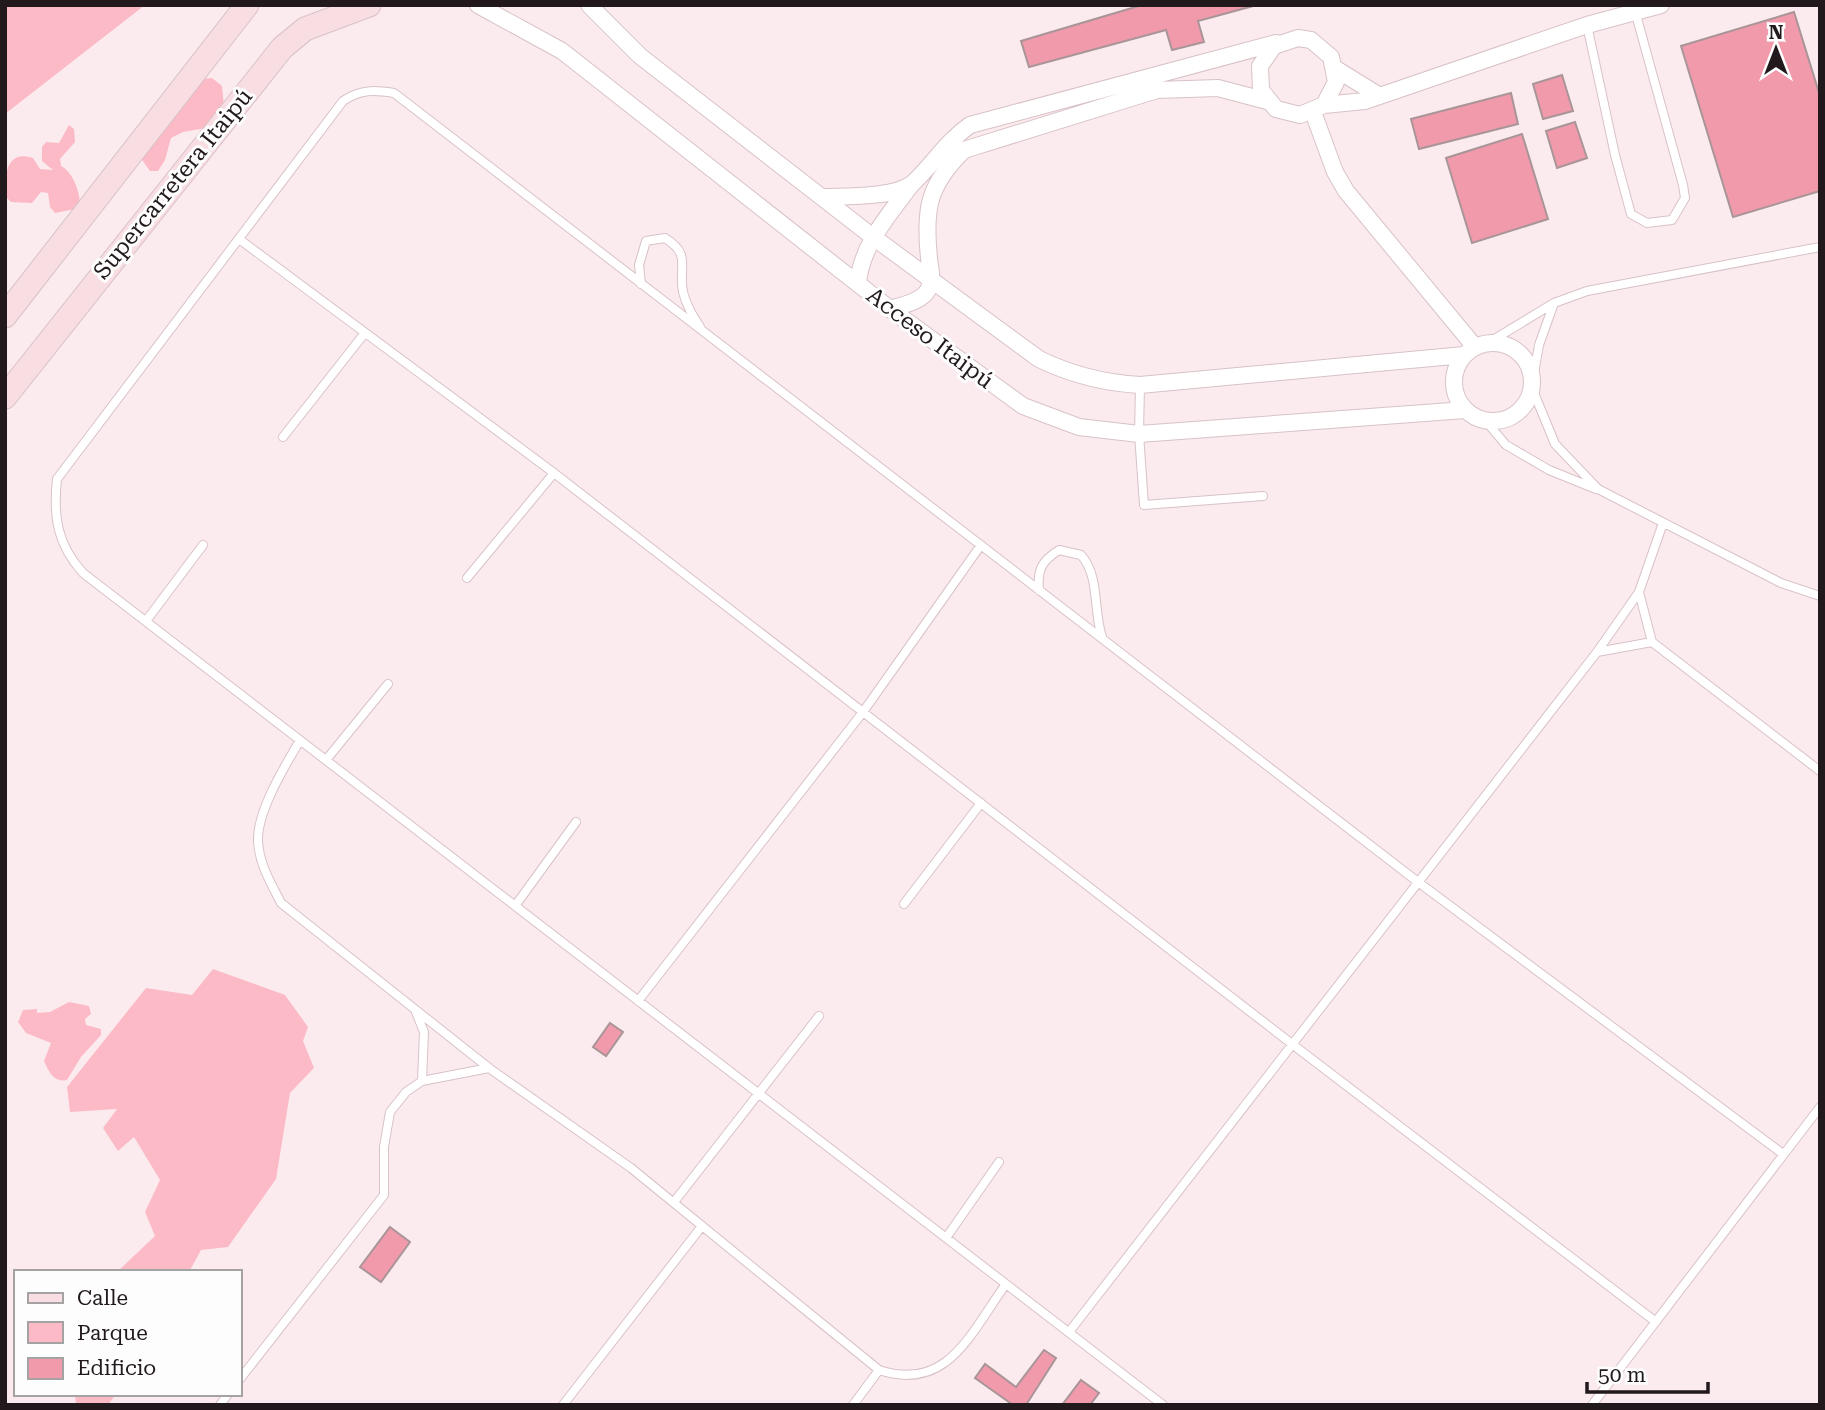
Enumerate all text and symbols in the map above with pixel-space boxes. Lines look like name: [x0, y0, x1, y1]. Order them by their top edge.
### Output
north arrow: [1741, 14, 1811, 84]
text: N: [1769, 21, 1784, 44]
street label: Supercarretera Itaipú: [88, 83, 258, 285]
street label: Acceso Itaipú: [861, 282, 999, 394]
legend: [14, 1270, 242, 1396]
text: Calle: [77, 1286, 128, 1310]
text: Parque: [77, 1321, 148, 1345]
scale bar: [1587, 1350, 1708, 1394]
text: Edificio: [77, 1356, 156, 1380]
text: 50 m: [1598, 1363, 1646, 1387]

